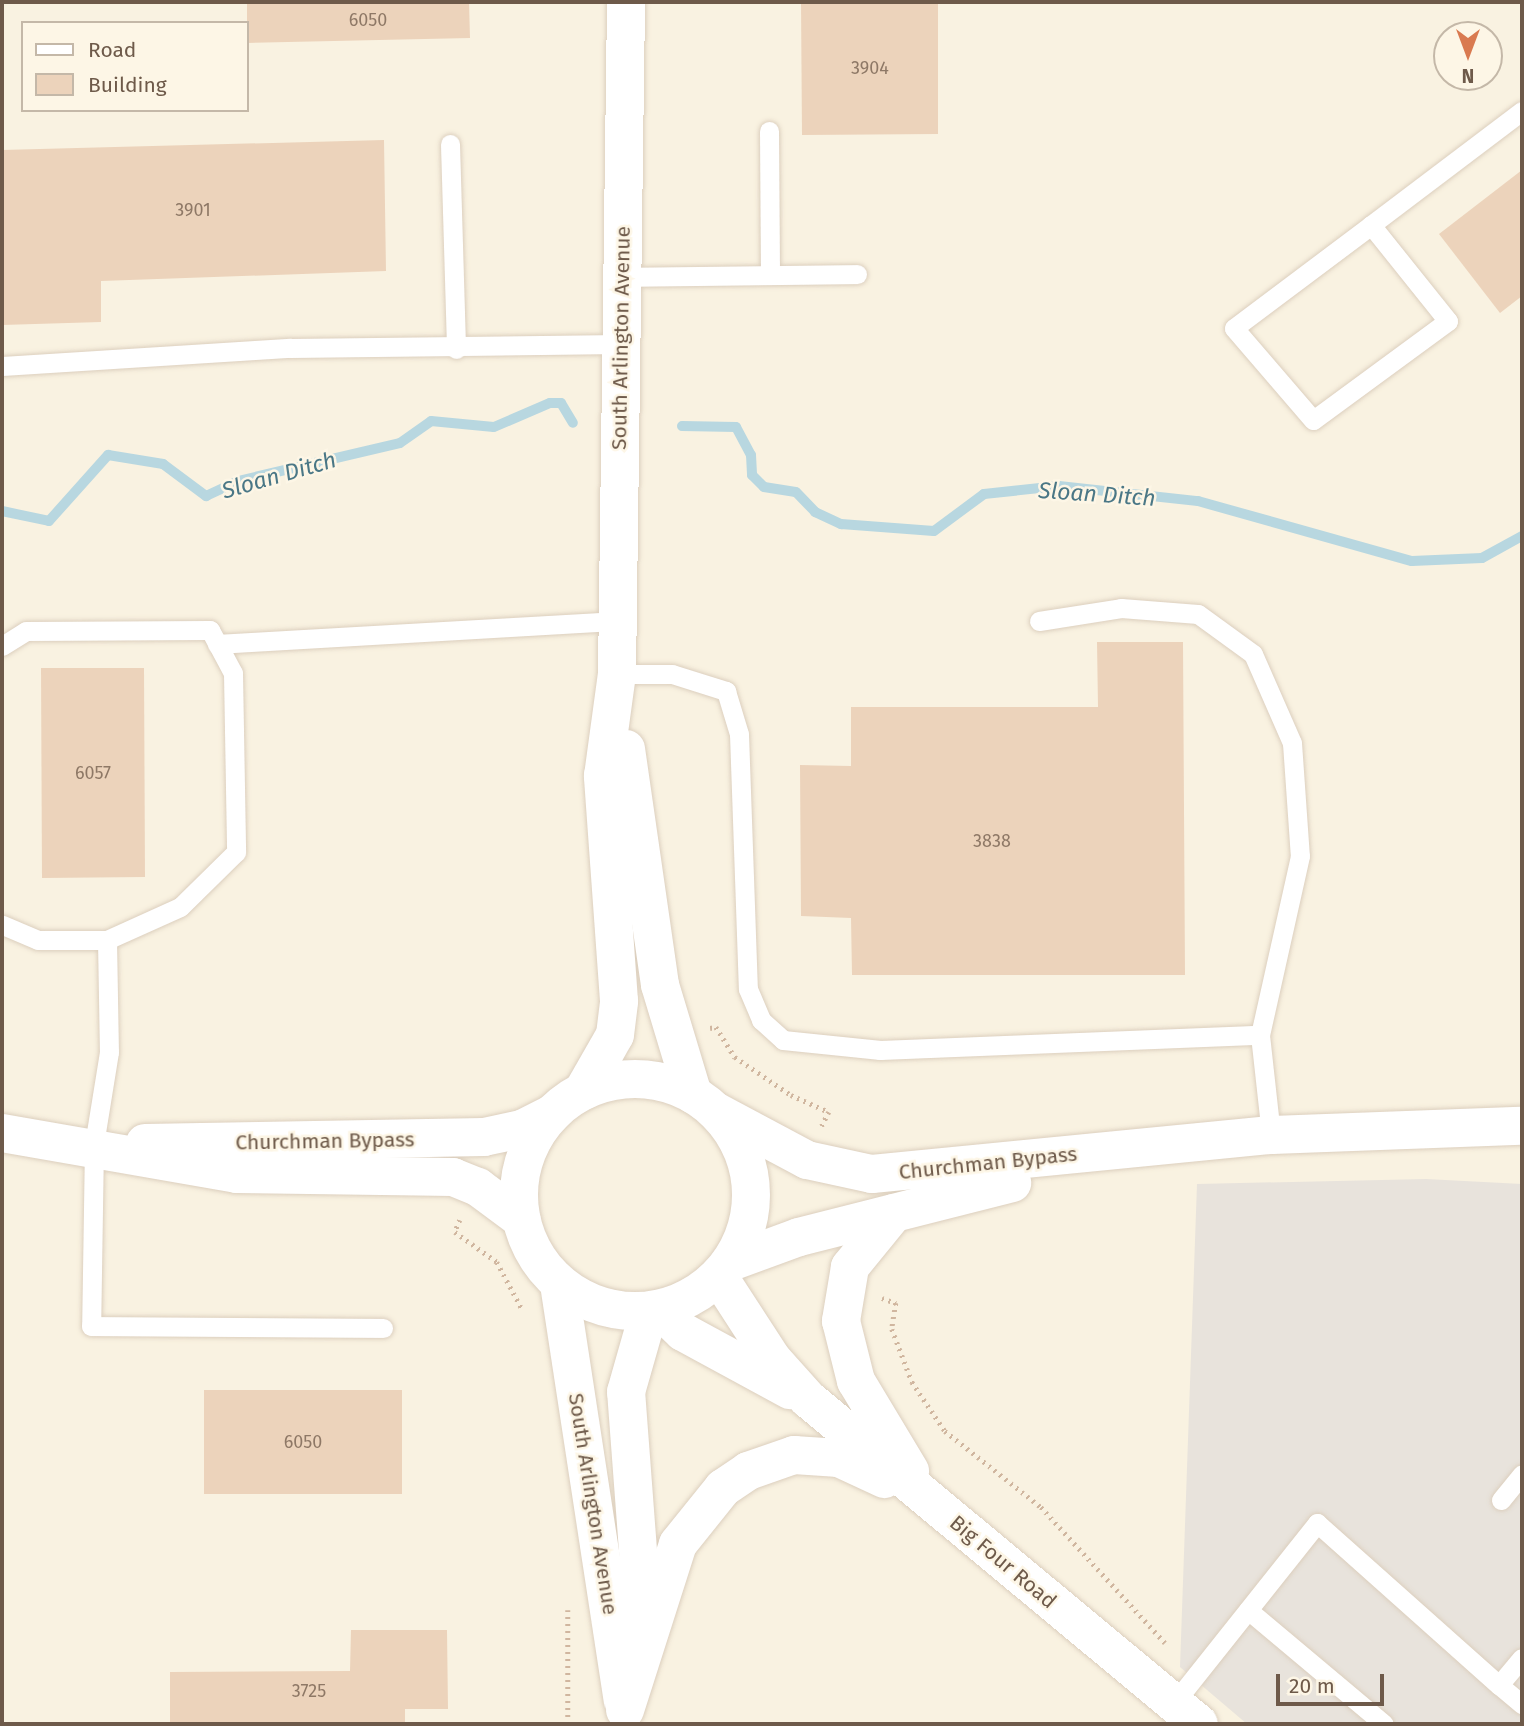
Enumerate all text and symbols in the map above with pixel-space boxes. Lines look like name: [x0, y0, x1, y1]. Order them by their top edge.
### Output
house number: 6050: [349, 9, 387, 31]
legend: [21, 21, 248, 112]
north arrow: [1433, 21, 1503, 91]
text: Road: [88, 37, 136, 63]
house number: 3904: [851, 57, 889, 79]
text: N: [1462, 64, 1474, 87]
text: Building: [88, 72, 167, 98]
house number: 3901: [175, 199, 211, 221]
street label: South Arlington Avenue: [606, 226, 636, 450]
water label: Sloan Ditch: [219, 446, 339, 504]
water label: Sloan Ditch: [1037, 476, 1157, 512]
house number: 6057: [75, 762, 111, 784]
house number: 3838: [973, 830, 1011, 852]
street label: Churchman Bypass: [235, 1127, 415, 1155]
street label: Churchman Bypass: [898, 1141, 1078, 1185]
street label: South Arlington Avenue: [563, 1391, 623, 1617]
house number: 6050: [284, 1431, 322, 1453]
street label: Big Four Road: [945, 1510, 1061, 1614]
scale bar: [1279, 1660, 1388, 1704]
text: 20 m: [1289, 1673, 1335, 1699]
house number: 3725: [292, 1680, 326, 1702]

